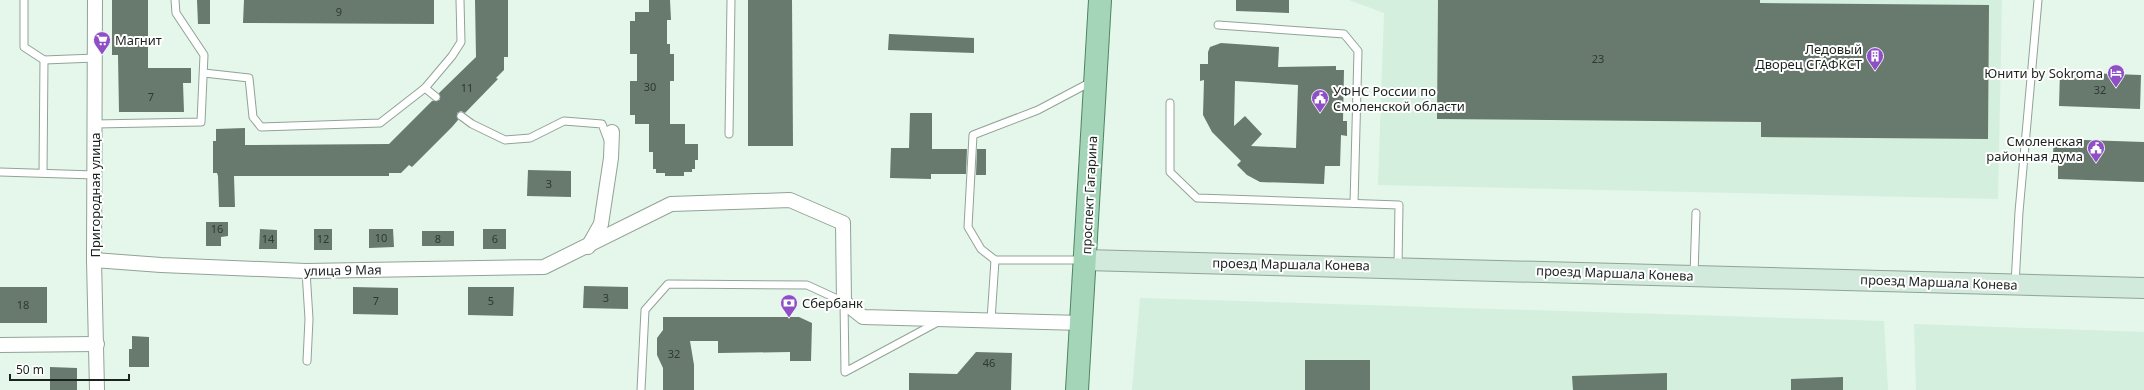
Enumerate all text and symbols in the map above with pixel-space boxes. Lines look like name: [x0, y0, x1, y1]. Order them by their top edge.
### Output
house number: 9: [336, 4, 342, 19]
supermarket icon: Магнит: [92, 30, 112, 55]
place label: Магнит: [115, 31, 162, 49]
place label: Ледовый Дворец СГАФКСТ: [1755, 40, 1863, 73]
building icon: Ледовый Дворец СГАФКСТ: [1865, 46, 1885, 71]
house number: 23: [1592, 51, 1604, 66]
hotel icon: Юнити by Sokroma: [2106, 63, 2126, 88]
place label: Юнити by Sokroma: [1984, 64, 2103, 82]
house number: 30: [644, 79, 656, 94]
house number: 11: [461, 80, 473, 95]
place label: УФНС России по Смоленской области: [1333, 82, 1465, 115]
house number: 32: [2094, 82, 2106, 97]
public building icon: УФНС России по Смоленской области: [1310, 88, 1330, 113]
house number: 7: [148, 89, 154, 104]
street label: Пригородная улица: [86, 132, 104, 258]
place label: Смоленская районная дума: [1986, 132, 2083, 165]
street label: проспект Гагарина: [1077, 135, 1101, 255]
public building icon: Смоленская районная дума: [2086, 138, 2106, 163]
house number: 3: [546, 176, 552, 191]
house number: 16: [211, 221, 223, 236]
house number: 10: [375, 230, 387, 245]
house number: 14: [262, 231, 275, 246]
house number: 12: [317, 231, 329, 246]
house number: 8: [435, 231, 441, 246]
house number: 6: [492, 231, 498, 246]
street label: проезд Маршала Конева: [1212, 254, 1370, 274]
street label: улица 9 Мая: [304, 260, 382, 280]
street label: проезд Маршала Конева: [1536, 261, 1694, 285]
street label: проезд Маршала Конева: [1860, 270, 2018, 294]
house number: 3: [603, 290, 609, 305]
house number: 7: [373, 293, 379, 308]
house number: 5: [488, 293, 494, 308]
bank icon: Сбербанк: [779, 293, 799, 318]
place label: Сбербанк: [802, 294, 863, 312]
house number: 18: [17, 297, 29, 312]
house number: 32: [668, 346, 680, 361]
house number: 46: [983, 355, 995, 370]
scale bar: [10, 356, 129, 382]
text: 50 m: [16, 361, 44, 378]

